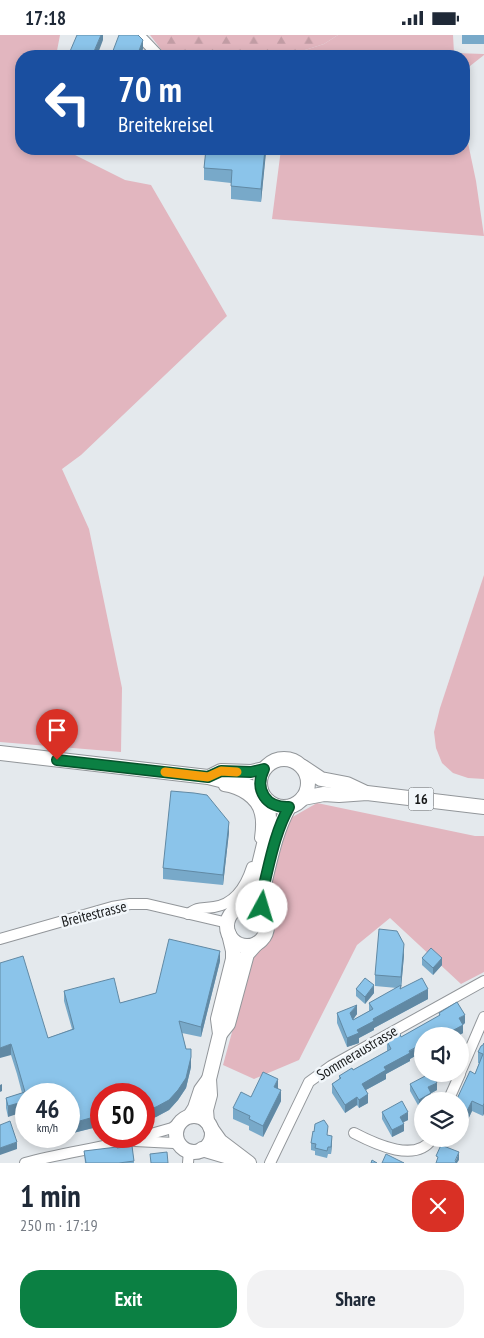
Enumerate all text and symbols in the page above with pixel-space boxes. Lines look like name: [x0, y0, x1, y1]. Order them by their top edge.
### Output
text: 17:18: [25, 6, 66, 30]
text: 70 m: [118, 66, 182, 112]
icon: left: [35, 70, 100, 135]
text: Breitekreisel: [118, 110, 213, 138]
pin: [36, 709, 78, 760]
icon: arrive: [43, 716, 71, 744]
road number: 16: [408, 787, 434, 811]
position arrow: [235, 880, 287, 932]
street label: Breitestrasse: [59, 896, 128, 931]
street label: Sommeraustrasse: [313, 1021, 401, 1084]
map controls: [414, 1027, 469, 1147]
button: sound: [414, 1027, 469, 1082]
speed limit sign: 50: [90, 1083, 155, 1148]
button: layers: [414, 1092, 469, 1147]
text: 46: [36, 1093, 59, 1125]
text: km/h: [37, 1120, 58, 1135]
text: 1 min: [20, 1176, 81, 1215]
button: close: [412, 1180, 464, 1232]
text: 250 m · 17:19: [20, 1215, 98, 1235]
button: Exit: [20, 1270, 237, 1328]
button: Share: [247, 1270, 464, 1328]

